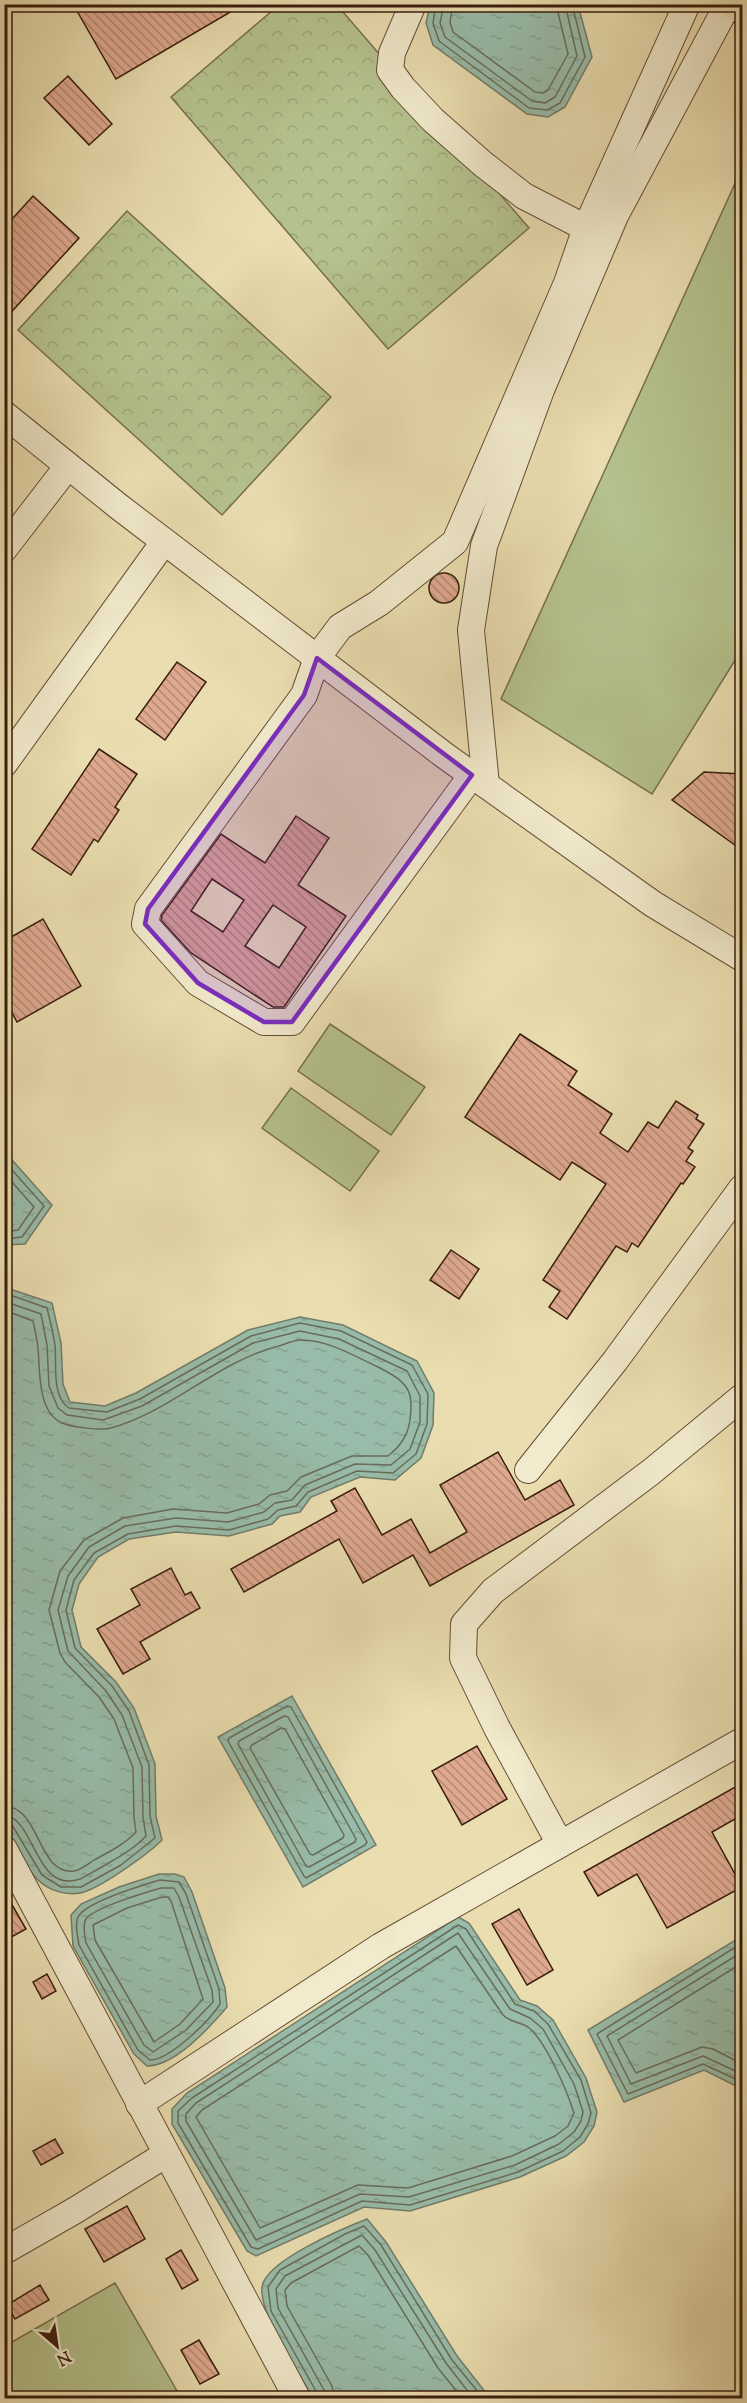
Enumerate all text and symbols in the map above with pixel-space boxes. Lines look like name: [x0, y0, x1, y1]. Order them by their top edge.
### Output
north arrow: [27, 2316, 87, 2376]
text: N: [52, 2344, 74, 2370]

